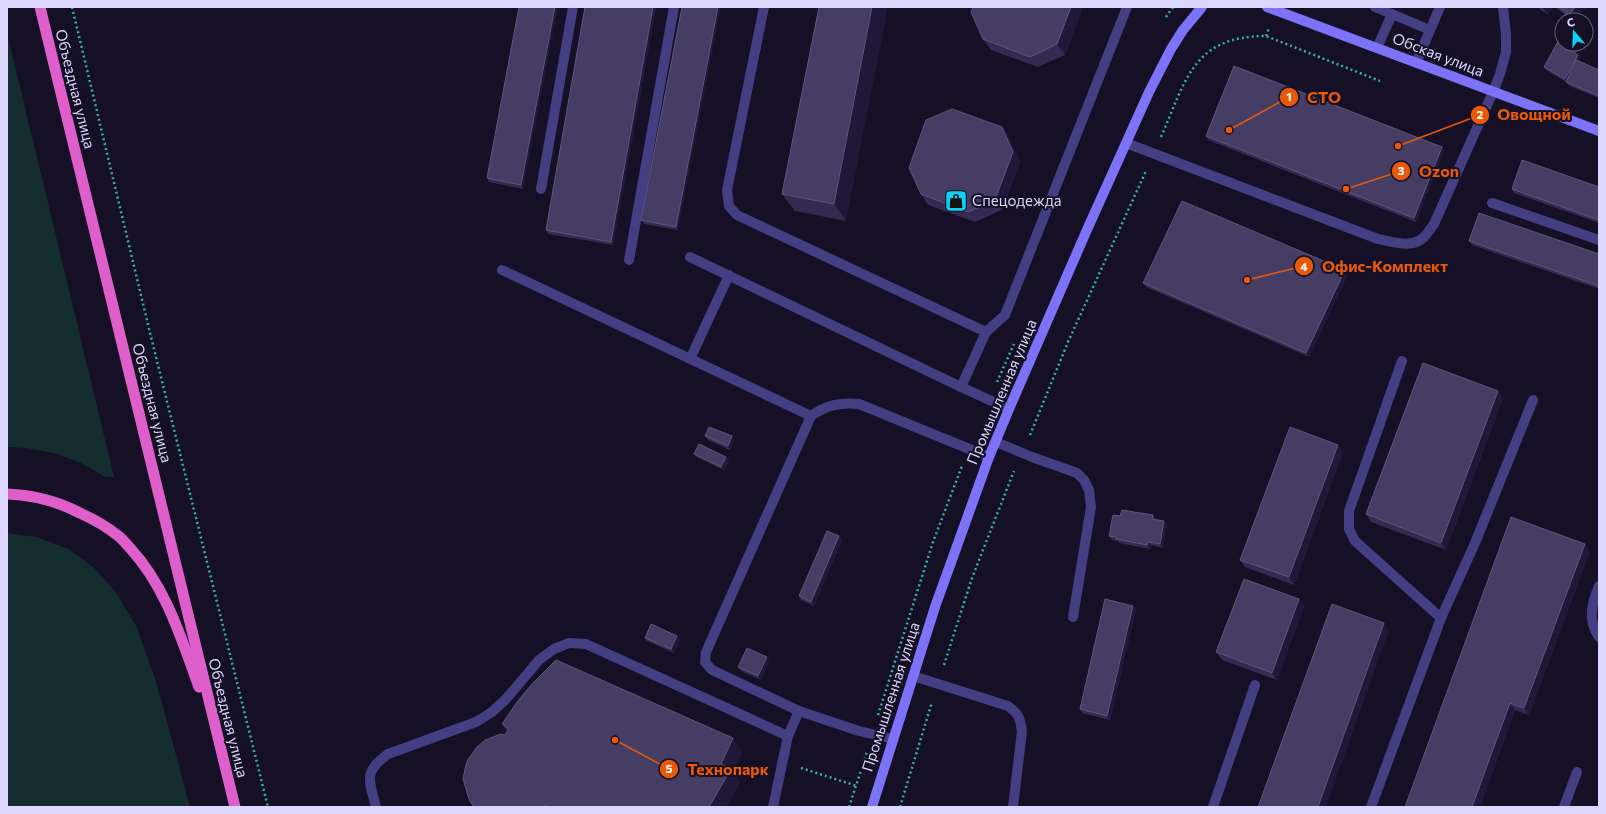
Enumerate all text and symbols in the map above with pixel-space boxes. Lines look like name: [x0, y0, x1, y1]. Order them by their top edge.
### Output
north arrow: [1554, 12, 1594, 52]
text: С: [1565, 15, 1577, 29]
street label: Объездная улица: [52, 27, 100, 150]
street label: Обская улица: [1390, 28, 1487, 80]
callout: СТО: [1279, 83, 1349, 111]
text: СТО: [1307, 87, 1341, 106]
text: 1: [1286, 89, 1292, 103]
callout: Овощной: [1470, 101, 1579, 129]
text: Овощной: [1497, 104, 1571, 123]
text: 2: [1477, 107, 1484, 121]
callout: Ozon: [1391, 157, 1467, 185]
text: Ozon: [1419, 161, 1459, 180]
text: 3: [1398, 163, 1405, 177]
shop icon: Спецодежда: [943, 188, 969, 214]
place label: Спецодежда: [972, 191, 1061, 209]
callout: Офис-Комплект: [1294, 252, 1456, 280]
text: Офис-Комплект: [1322, 256, 1448, 275]
text: 4: [1300, 259, 1308, 273]
street label: Промышленная улица: [962, 316, 1040, 467]
street label: Объездная улица: [129, 341, 177, 464]
street label: Промышленная улица: [857, 620, 923, 774]
street label: Объездная улица: [205, 656, 253, 779]
callout: Технопарк: [659, 755, 777, 783]
text: Технопарк: [687, 759, 769, 778]
text: 5: [666, 761, 673, 775]

